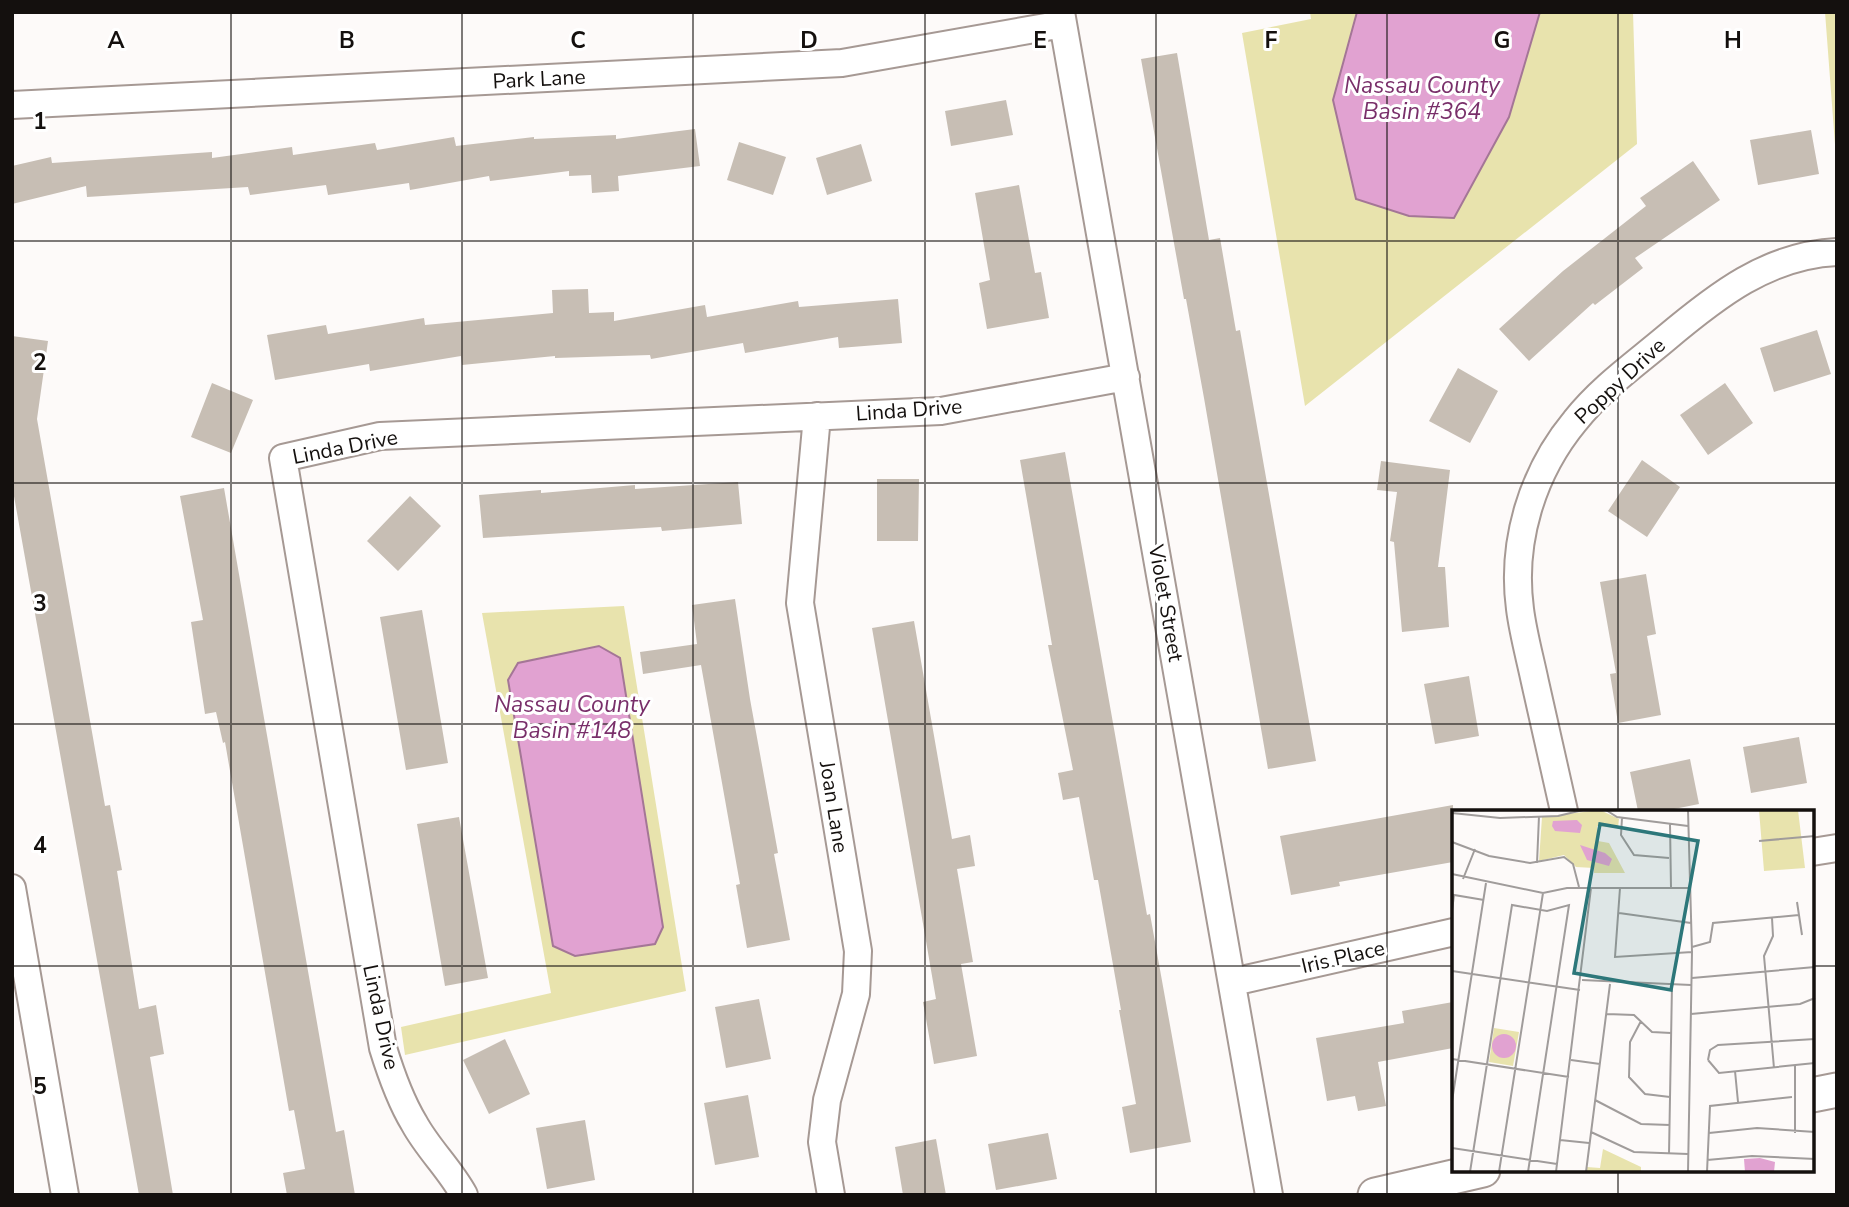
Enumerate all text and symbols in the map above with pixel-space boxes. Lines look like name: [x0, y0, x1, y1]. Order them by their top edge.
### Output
text: A: [107, 25, 125, 56]
text: B: [339, 25, 355, 56]
text: C: [570, 25, 586, 56]
text: D: [800, 25, 818, 56]
text: E: [1033, 25, 1047, 56]
text: F: [1265, 25, 1278, 56]
text: G: [1494, 25, 1510, 56]
text: H: [1724, 25, 1742, 56]
street label: Park Lane: [492, 63, 586, 95]
water label: Nassau County Basin #364: [1344, 70, 1501, 127]
text: 1: [33, 106, 47, 137]
street label: Poppy Drive: [1568, 332, 1672, 430]
text: 2: [33, 347, 47, 378]
street label: Linda Drive: [855, 392, 963, 428]
street label: Linda Drive: [290, 423, 400, 471]
street label: Violet Street: [1142, 541, 1190, 664]
text: 3: [33, 588, 47, 619]
water label: Nassau County Basin #148: [494, 689, 651, 746]
street label: Joan Lane: [813, 758, 855, 855]
inset map: [1452, 810, 1814, 1172]
text: 4: [33, 830, 47, 861]
street label: Iris Place: [1299, 934, 1387, 980]
street label: Linda Drive: [356, 962, 406, 1072]
text: 5: [33, 1071, 47, 1102]

